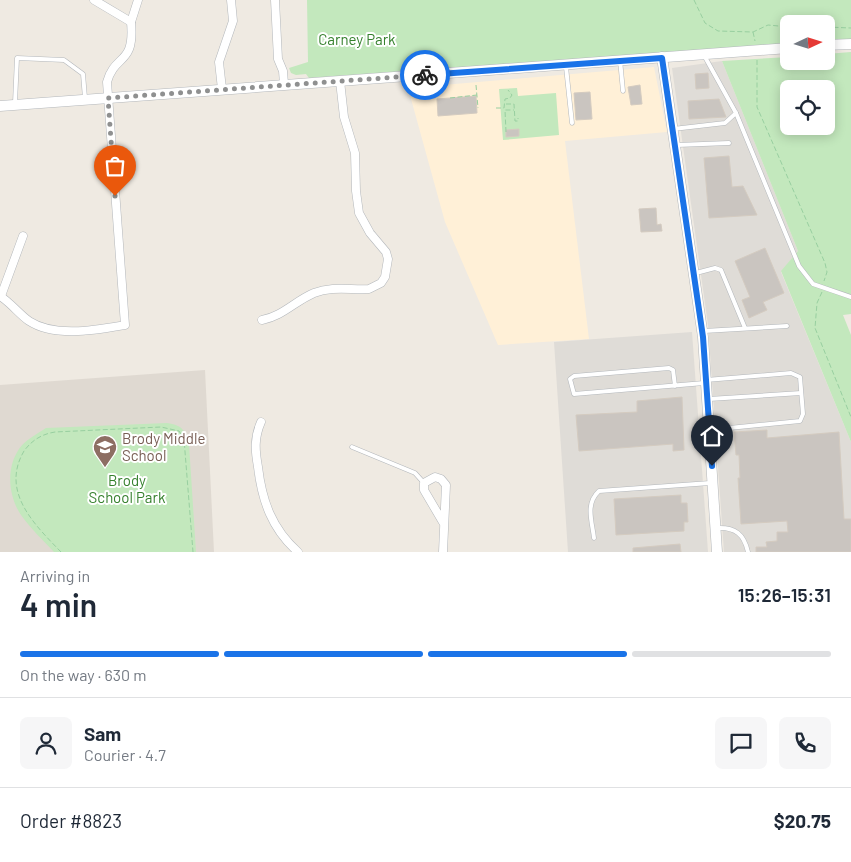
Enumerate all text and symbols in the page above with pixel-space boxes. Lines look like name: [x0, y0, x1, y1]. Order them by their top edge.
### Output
north arrow: [780, 15, 835, 70]
map controls: [780, 15, 835, 135]
park label: Carney Park: [318, 30, 396, 48]
courier: [400, 50, 450, 100]
icon: bike: [411, 61, 439, 89]
button: locate: [780, 80, 835, 135]
pin: [94, 145, 136, 196]
icon: bag: [101, 152, 129, 180]
pin: [691, 415, 733, 466]
icon: home: [698, 422, 726, 450]
place label: Brody Middle School: [122, 429, 205, 464]
school or university icon: Brody Middle School: [92, 434, 118, 468]
park label: Brody School Park: [89, 471, 166, 506]
text: Arriving in: [20, 566, 90, 585]
text: 15:26–15:31: [738, 583, 831, 606]
text: 4 min: [20, 585, 97, 623]
text: On the way · 630 m: [20, 665, 146, 684]
button: person: [20, 717, 72, 769]
button: chat: [715, 717, 767, 769]
button: phone: [779, 717, 831, 769]
text: Sam: [84, 722, 121, 745]
text: Courier · 4.7: [84, 745, 166, 764]
text: Order #8823: [20, 809, 122, 832]
text: $20.75: [774, 809, 831, 832]

